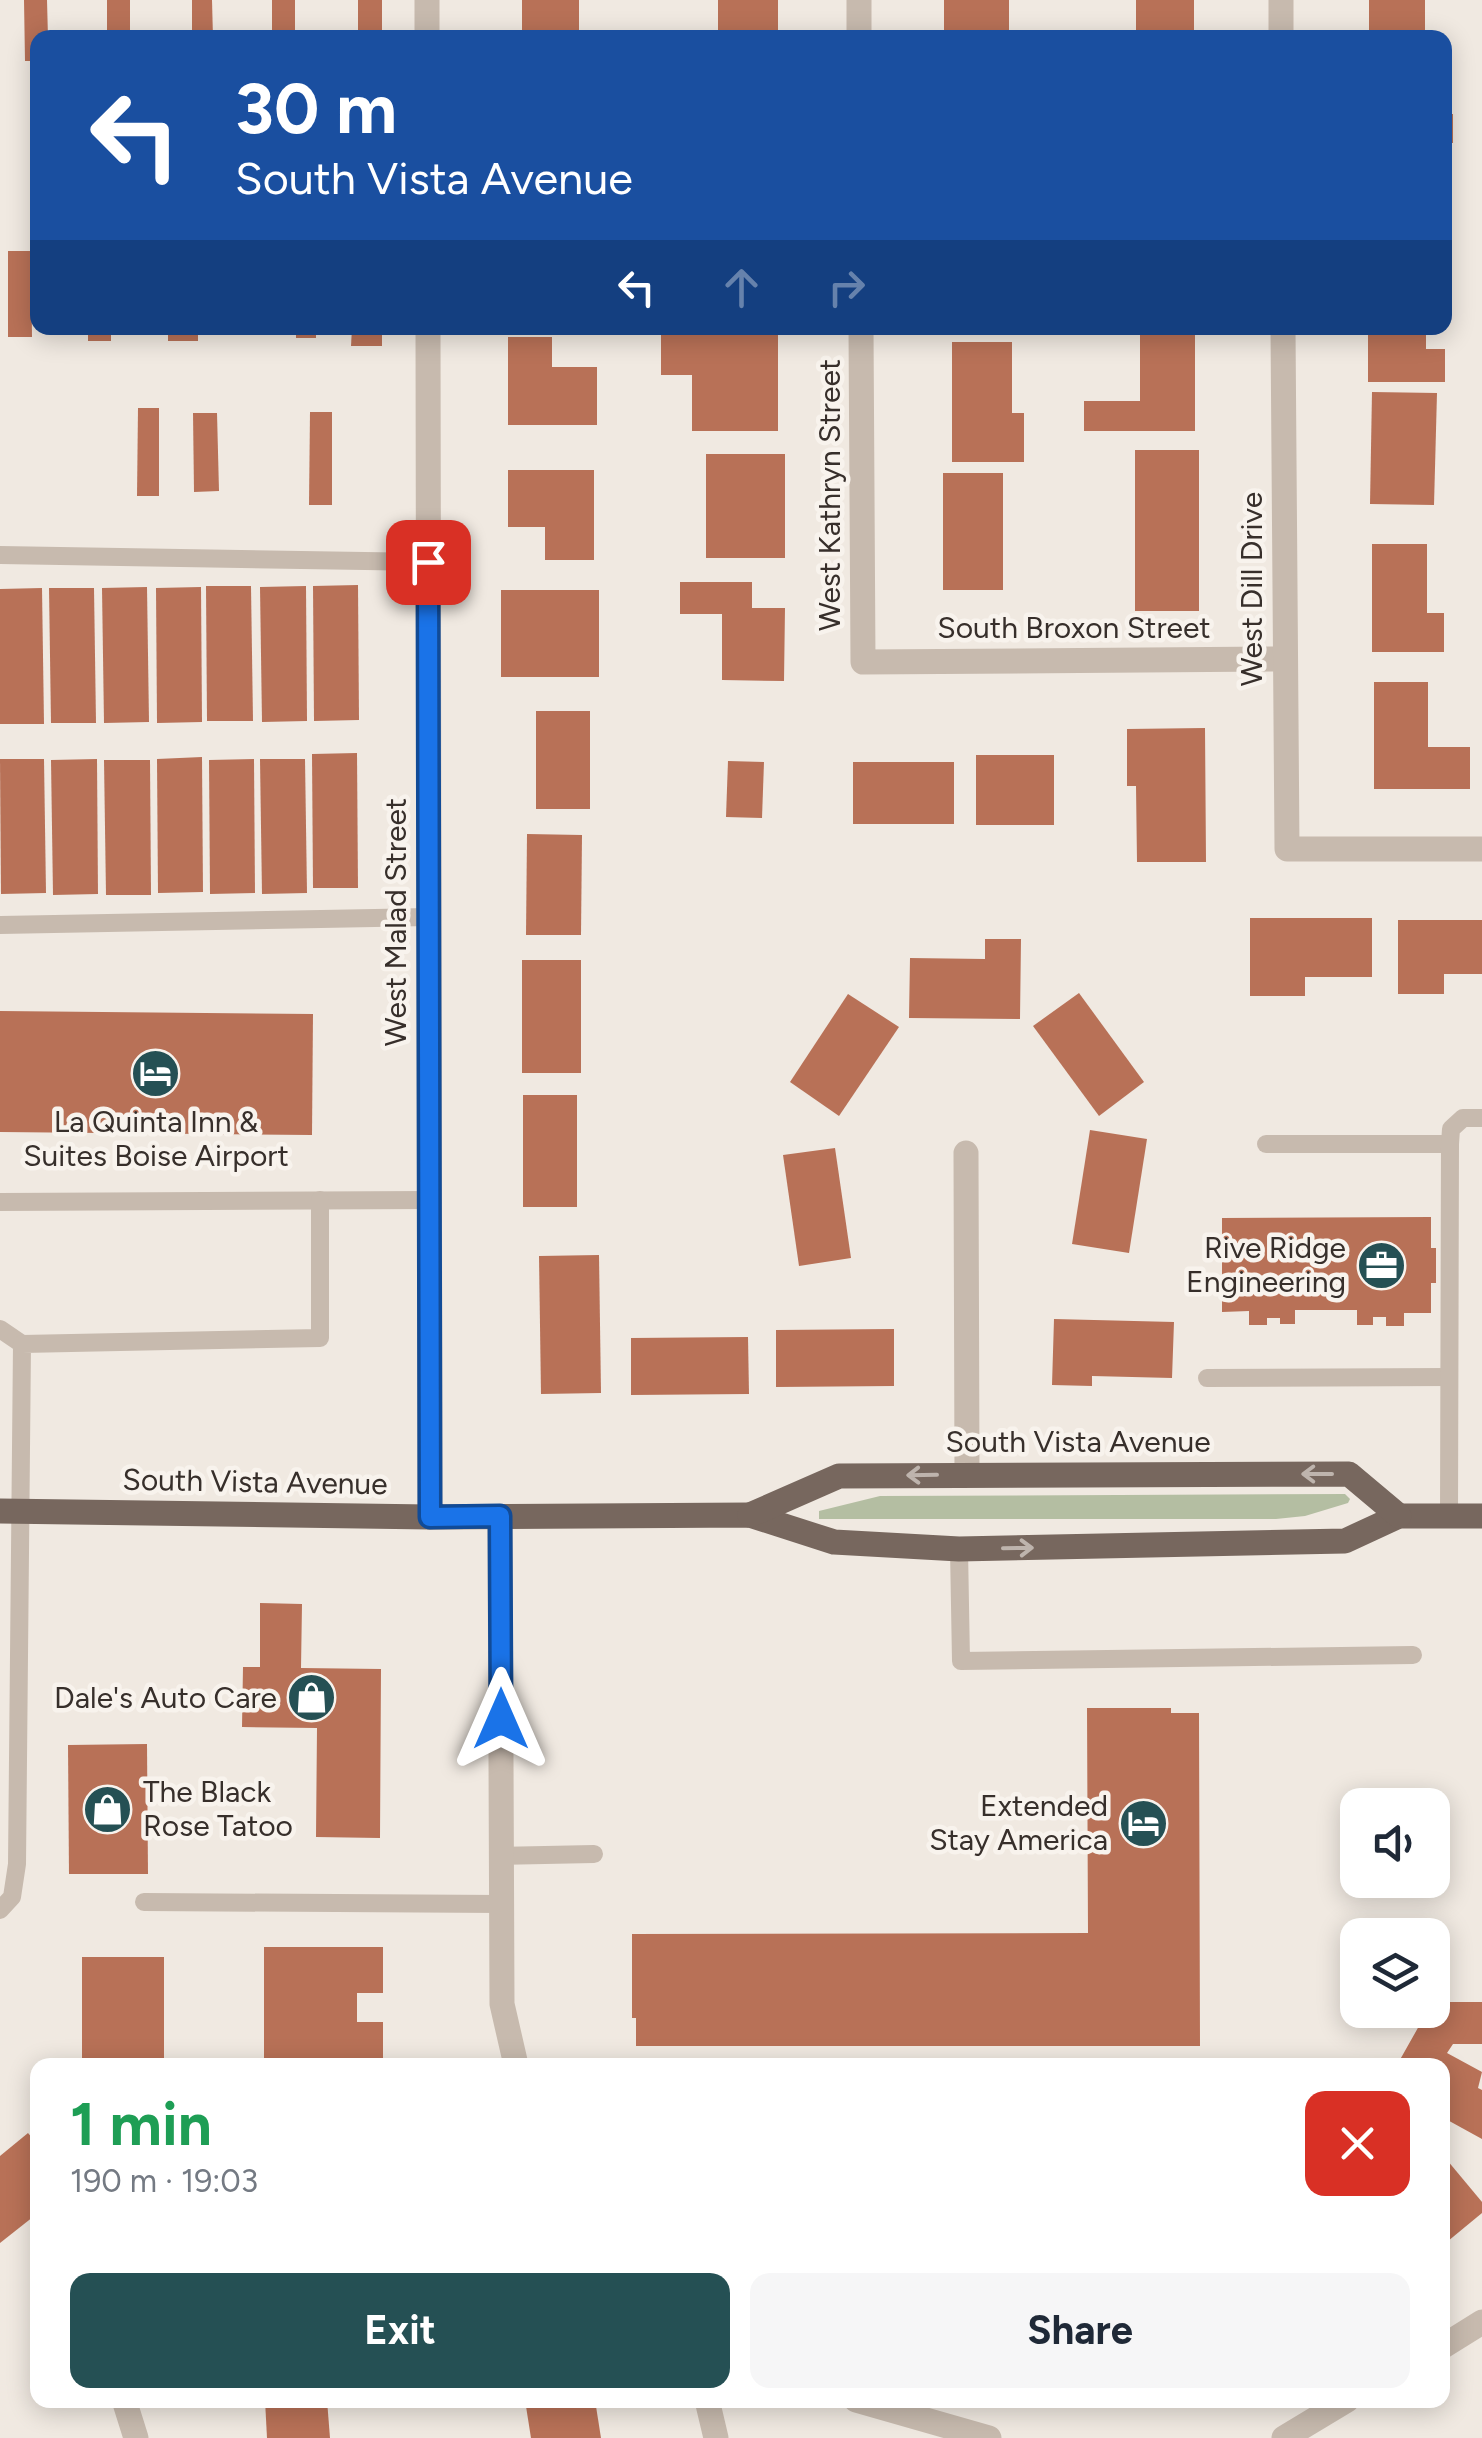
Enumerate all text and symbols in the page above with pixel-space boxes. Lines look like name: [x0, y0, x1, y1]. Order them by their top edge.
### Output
text: 30 m: [235, 66, 397, 151]
icon: left: [70, 70, 200, 200]
text: South Vista Avenue: [235, 151, 633, 205]
icon: left: [609, 260, 664, 315]
icon: ahead: [714, 260, 769, 315]
icon: right: [819, 260, 874, 315]
street label: West Kathryn Street: [811, 359, 848, 631]
street label: West Dill Drive: [1233, 492, 1270, 686]
pin: [386, 520, 471, 605]
icon: arrive: [401, 535, 456, 590]
street label: South Broxon Street: [937, 609, 1211, 646]
street label: West Malad Street: [377, 798, 414, 1046]
hotel icon: La Quinta Inn & Suites Boise Airport: [130, 1047, 182, 1099]
place label: La Quinta Inn & Suites Boise Airport: [23, 1103, 289, 1174]
place label: Rive Ridge Engineering: [1186, 1229, 1346, 1300]
office icon: Rive Ridge Engineering: [1355, 1239, 1407, 1291]
street label: South Vista Avenue: [945, 1423, 1211, 1460]
street label: South Vista Avenue: [122, 1461, 388, 1502]
one-way arrow: [1301, 1464, 1334, 1484]
one-way arrow: [906, 1465, 938, 1484]
one-way arrow: [1001, 1538, 1033, 1557]
position arrow: [449, 1667, 553, 1771]
shop icon: Dale's Auto Care: [286, 1672, 338, 1724]
place label: Dale's Auto Care: [54, 1679, 277, 1716]
place label: The Black Rose Tatoo: [143, 1773, 293, 1844]
shop icon: The Black Rose Tatoo: [82, 1783, 134, 1835]
place label: Extended Stay America: [929, 1787, 1108, 1858]
map controls: [1340, 1788, 1450, 2028]
button: sound: [1340, 1788, 1450, 1898]
hotel icon: Extended Stay America: [1117, 1797, 1169, 1849]
button: layers: [1340, 1918, 1450, 2028]
text: 1 min: [70, 2088, 212, 2160]
button: close: [1305, 2091, 1410, 2196]
text: 190 m · 19:03: [70, 2162, 258, 2200]
button: Exit: [70, 2273, 730, 2388]
button: Share: [750, 2273, 1410, 2388]

